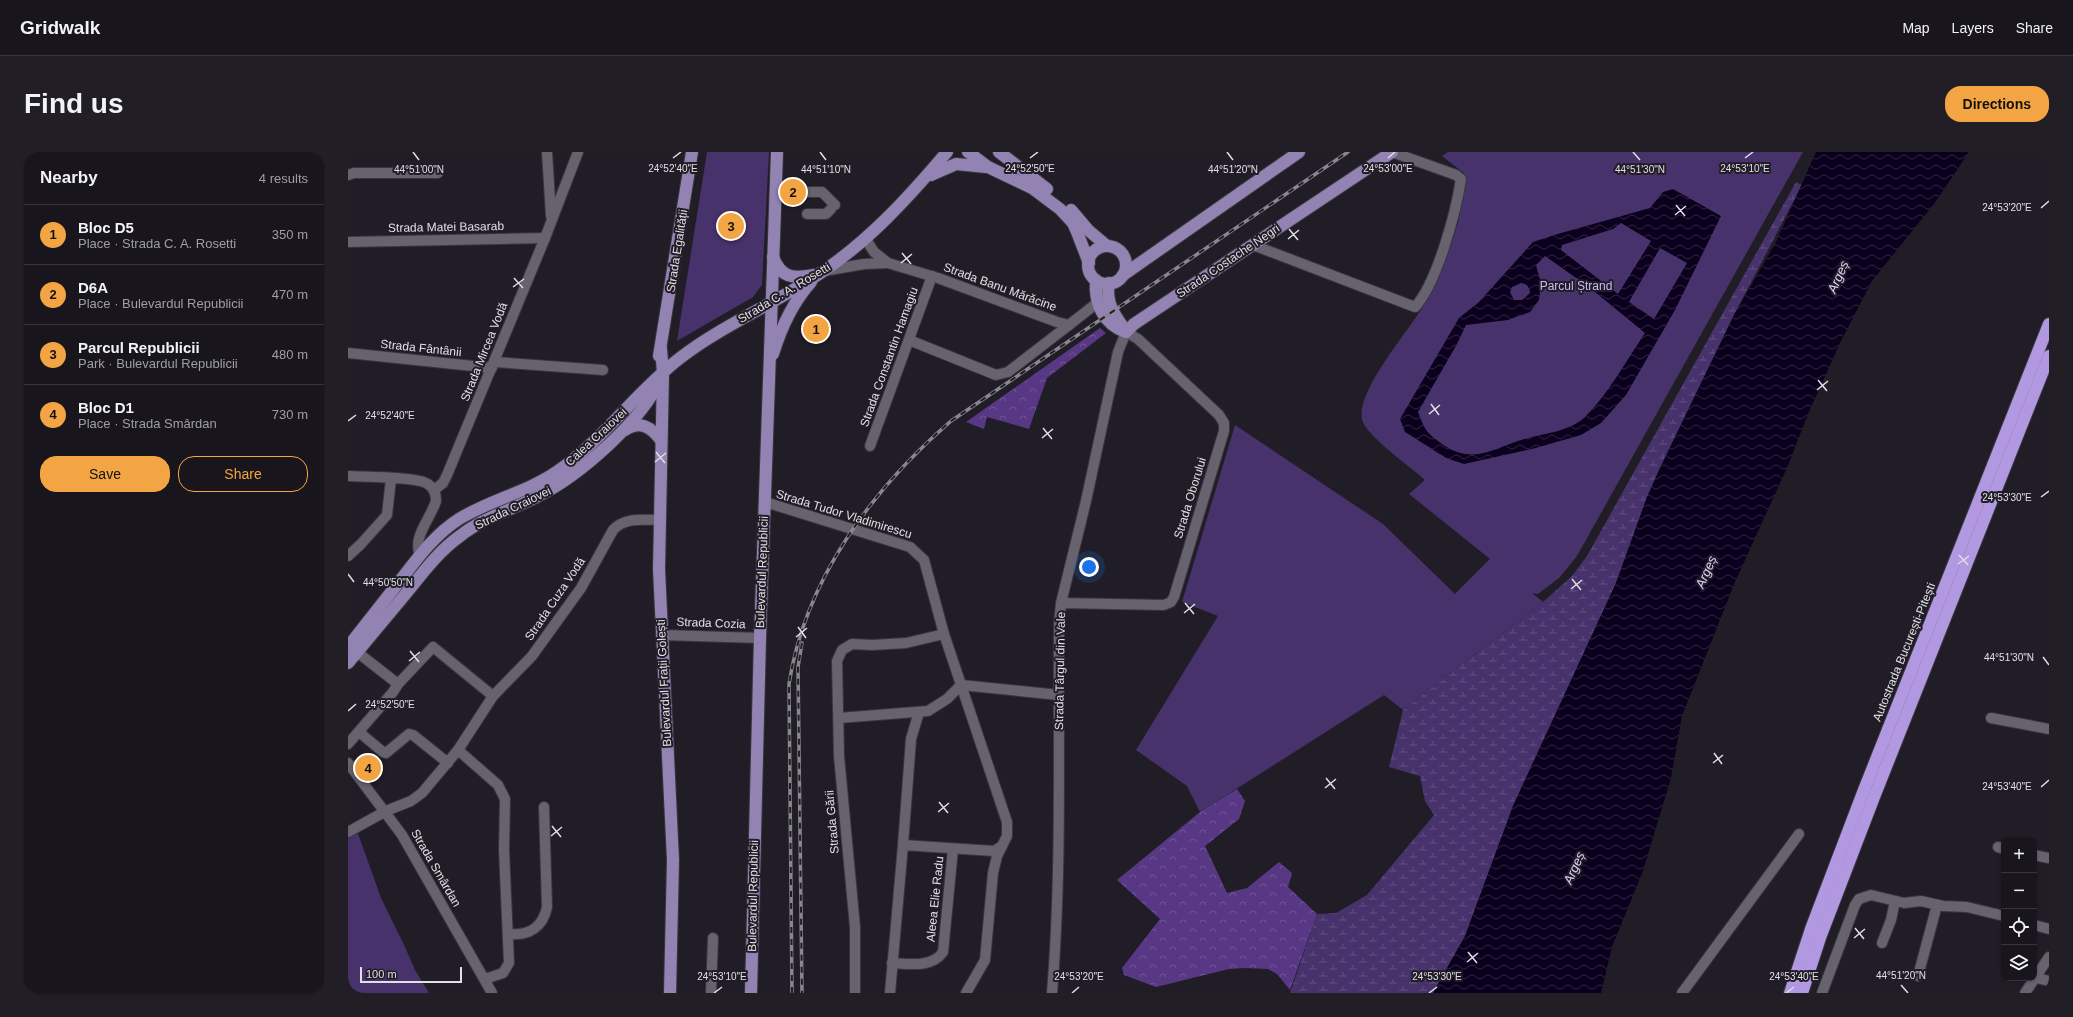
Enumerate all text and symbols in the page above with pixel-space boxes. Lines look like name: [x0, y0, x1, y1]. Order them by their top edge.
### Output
text: Gridwalk: [20, 17, 100, 38]
text: Map: [1902, 20, 1930, 36]
text: Layers: [1952, 20, 1994, 36]
text: Share: [2016, 20, 2053, 36]
button: Directions: [1945, 86, 2049, 122]
text: Find us: [24, 88, 124, 119]
text: 24°52'40"E: [648, 163, 698, 174]
text: 24°52'50"E: [1005, 163, 1055, 174]
text: 24°53'00"E: [1363, 163, 1413, 174]
text: 24°53'10"E: [1720, 163, 1770, 174]
text: 44°51'00"N: [394, 164, 444, 175]
text: 44°51'10"N: [801, 164, 851, 175]
text: 44°51'20"N: [1208, 164, 1258, 175]
text: 44°51'30"N: [1615, 164, 1665, 175]
text: Nearby: [40, 168, 98, 187]
text: 4 results: [259, 171, 308, 186]
pin: 2: [780, 177, 806, 207]
text: 24°53'20"E: [1982, 202, 2032, 213]
street label: Strada Egalității: [664, 208, 690, 294]
pin: 3: [718, 211, 744, 241]
text: Bloc D5: [78, 219, 134, 236]
street label: Strada Matei Basarab: [388, 219, 504, 235]
street label: Strada Costache Negri: [1174, 221, 1282, 301]
text: 1: [49, 227, 57, 242]
text: 350 m: [272, 227, 308, 242]
text: Place · Strada C. A. Rosetti: [78, 236, 236, 251]
water label: Argeș: [1824, 258, 1852, 296]
street label: Strada C. A. Rosetti: [735, 260, 833, 326]
street label: Strada Banu Mărăcine: [942, 260, 1059, 314]
text: D6A: [78, 279, 108, 296]
park label: Parcul Ștrand: [1540, 279, 1612, 293]
street label: Strada Constantin Hamagiu: [857, 285, 921, 429]
text: 2: [49, 287, 57, 302]
text: 470 m: [272, 287, 308, 302]
text: Place · Bulevardul Republicii: [78, 296, 243, 311]
street label: Strada Mircea Vodă: [458, 300, 510, 403]
pin: 1: [803, 314, 829, 344]
street label: Strada Fântânii: [380, 337, 462, 359]
text: Parcul Republicii: [78, 339, 200, 356]
text: 3: [49, 347, 57, 362]
text: 480 m: [272, 347, 308, 362]
text: Park · Bulevardul Republicii: [78, 356, 238, 371]
text: Bloc D1: [78, 399, 134, 416]
street label: Calea Craiovei: [562, 405, 630, 469]
text: 4: [49, 407, 57, 422]
text: 730 m: [272, 407, 308, 422]
text: 24°52'40"E: [365, 410, 415, 421]
text: Place · Strada Smârdan: [78, 416, 217, 431]
button: Save: [40, 456, 170, 492]
button: Share: [178, 456, 308, 492]
street label: Strada Oborului: [1171, 456, 1209, 540]
street label: Strada Craiovei: [473, 484, 553, 532]
street label: Strada Tudor Vladimirescu: [774, 487, 914, 541]
text: 24°53'30"E: [1982, 492, 2032, 503]
street label: Bulevardul Republicii: [753, 516, 771, 628]
water label: Argeș: [1692, 553, 1720, 591]
street label: Strada Cuza Vodă: [522, 554, 588, 643]
your location: [1079, 557, 1099, 577]
text: 44°50'50"N: [363, 577, 413, 588]
street label: Autostrada București-Pitești: [1870, 581, 1938, 723]
street label: Strada Târgul din Vale: [1052, 611, 1068, 730]
street label: Strada Cozia: [676, 615, 746, 631]
street label: Bulevardul Frații Golești: [654, 619, 674, 747]
text: 44°51'30"N: [1984, 652, 2034, 663]
text: 24°52'50"E: [365, 699, 415, 710]
pin: 4: [355, 753, 381, 783]
text: 24°53'40"E: [1982, 781, 2032, 792]
street label: Strada Gării: [822, 789, 842, 855]
street label: Strada Smârdan: [408, 827, 464, 909]
map controls: [2001, 837, 2037, 981]
button: +: [2001, 837, 2037, 873]
street label: Bulevardul Republicii: [745, 840, 761, 952]
water label: Argeș: [1560, 849, 1588, 887]
street label: Aleea Elie Radu: [924, 855, 946, 943]
button: −: [2001, 873, 2037, 909]
button: locate: [2001, 909, 2037, 945]
button: layers: [2001, 945, 2037, 981]
scale bar: [360, 965, 462, 984]
text: 100 m: [366, 968, 397, 980]
text: 44°51'20"N: [1876, 970, 1926, 981]
text: 24°53'10"E: [697, 971, 747, 982]
text: 24°53'20"E: [1054, 971, 1104, 982]
text: 24°53'30"E: [1412, 971, 1462, 982]
text: 24°53'40"E: [1769, 971, 1819, 982]

